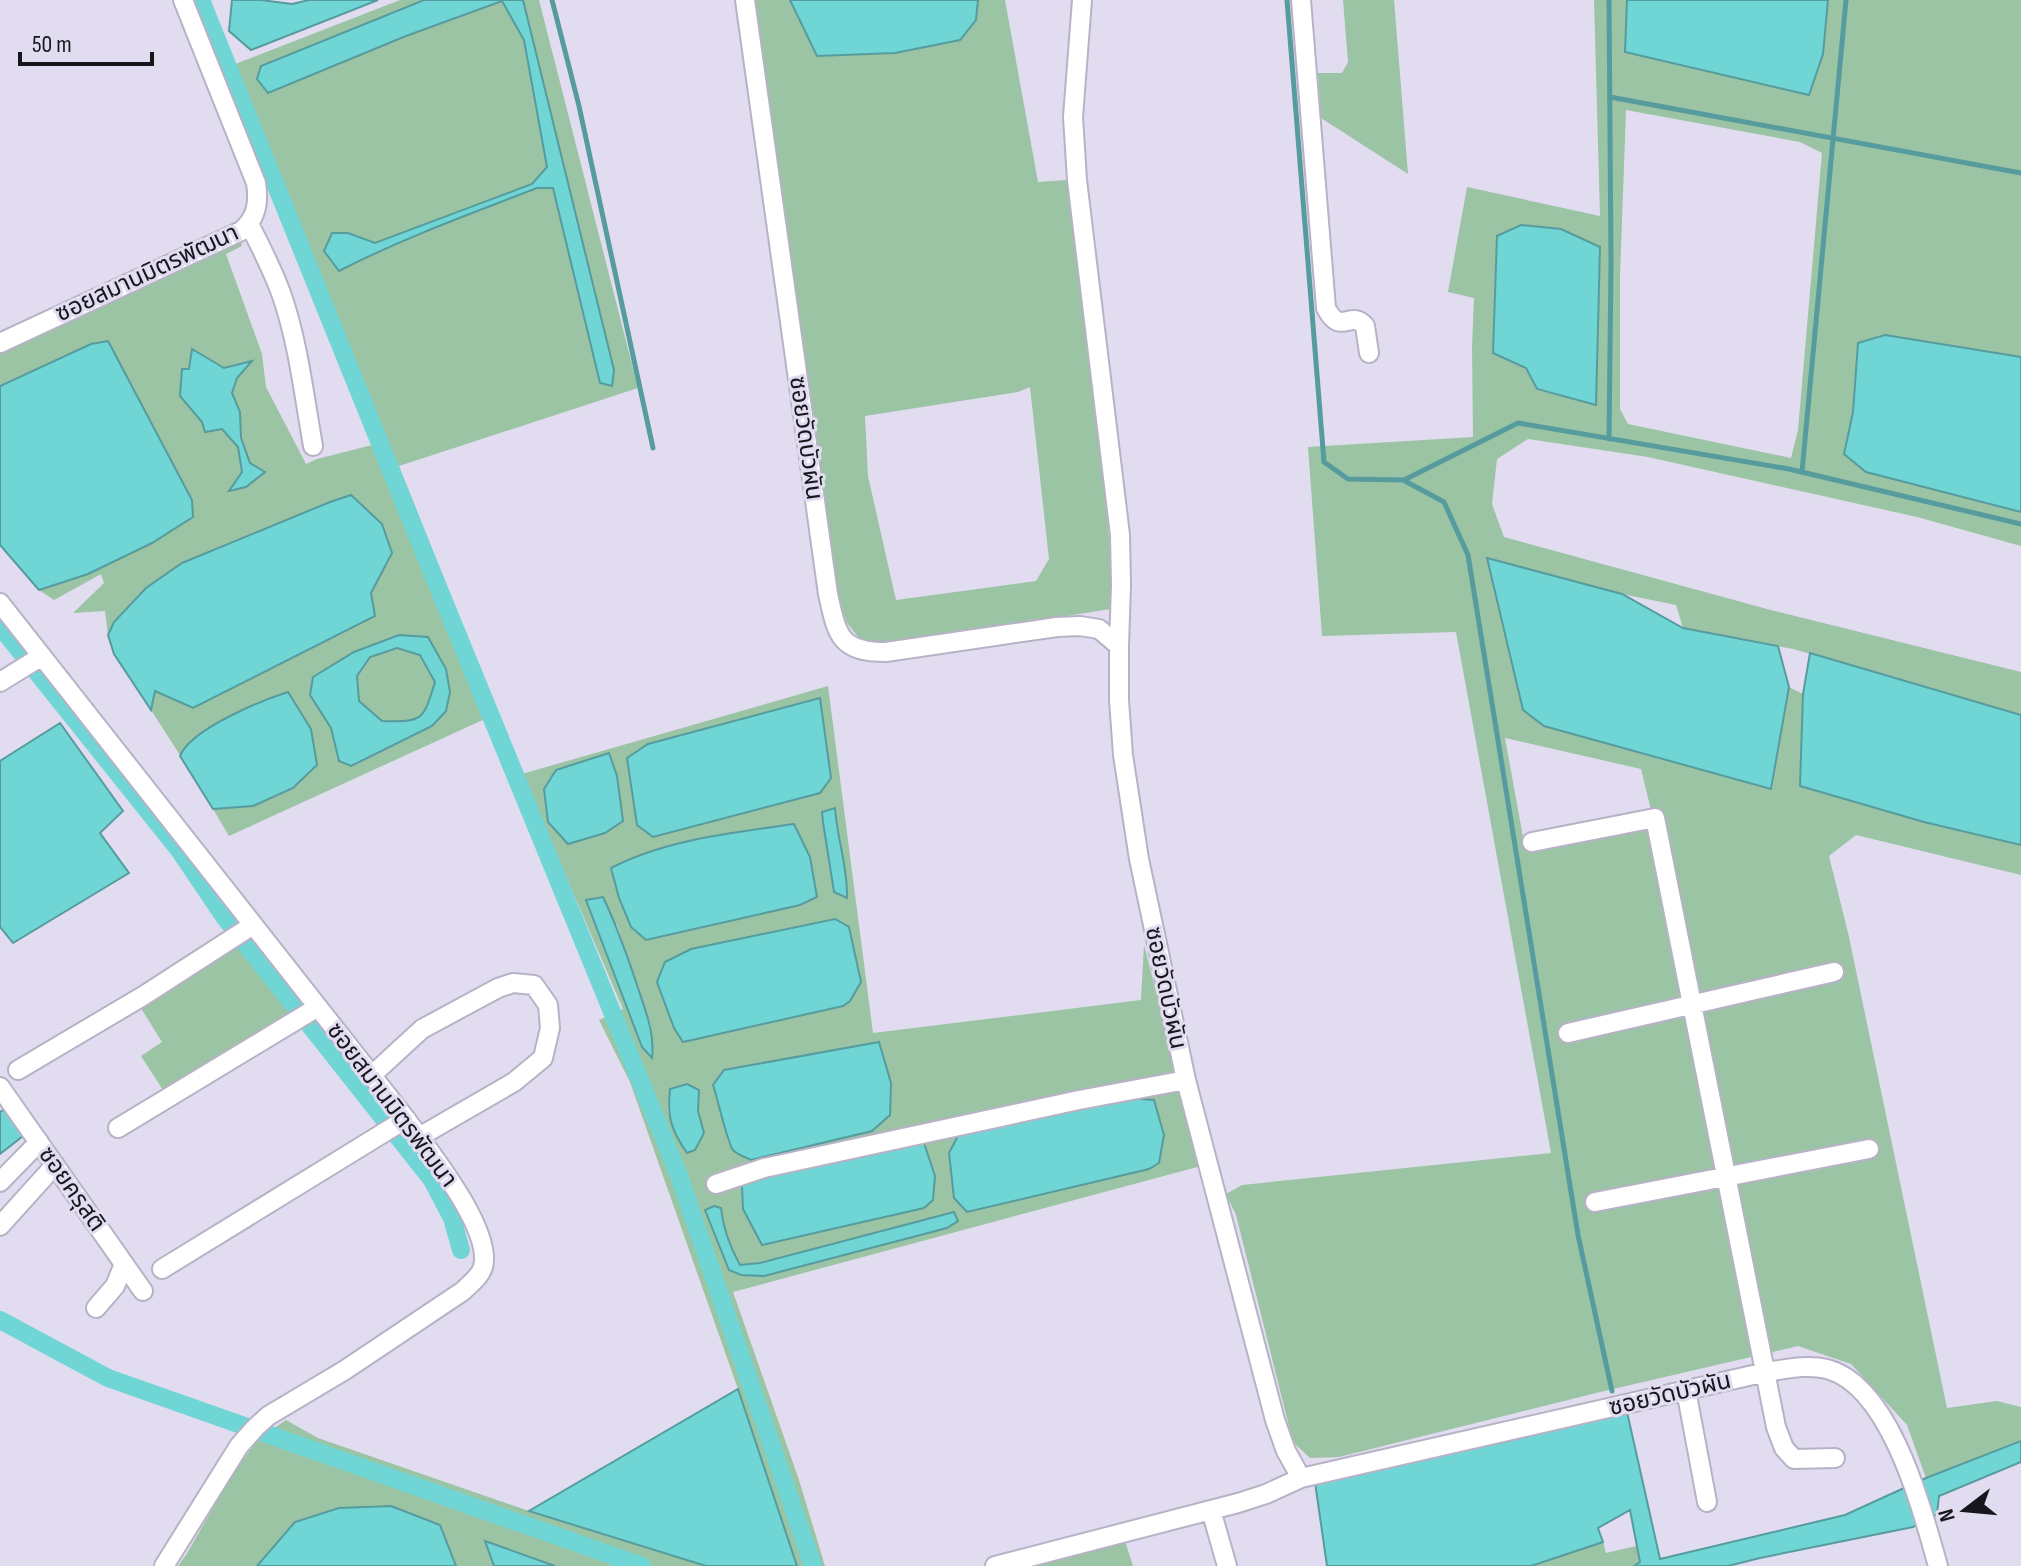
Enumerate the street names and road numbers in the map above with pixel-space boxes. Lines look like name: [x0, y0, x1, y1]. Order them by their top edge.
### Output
street label: ซอยสมานมิตรพัฒนา: [51, 218, 243, 328]
street label: ซอยวัดบัวผัน: [783, 374, 829, 502]
street label: ซอยวัดบัวผัน: [1139, 924, 1193, 1052]
street label: ซอยสมานมิตรพัฒนา: [321, 1017, 463, 1193]
street label: ซอยครุสติ: [32, 1141, 112, 1237]
street label: ซอยวัดบัวผัน: [1606, 1366, 1734, 1422]

